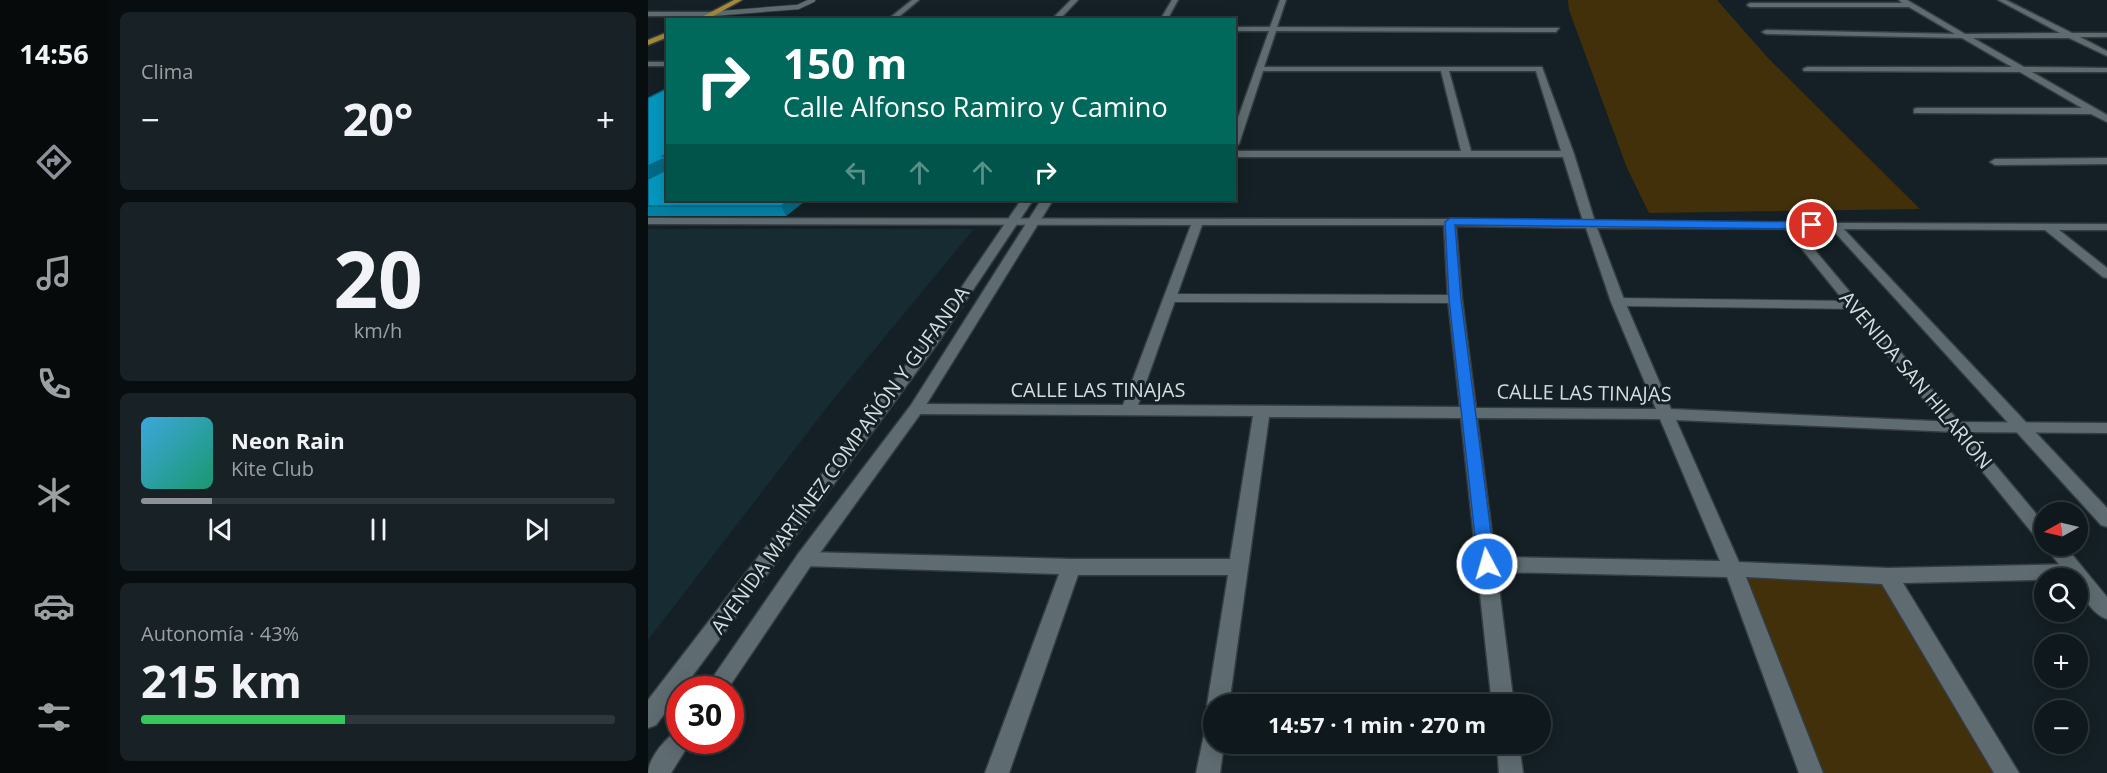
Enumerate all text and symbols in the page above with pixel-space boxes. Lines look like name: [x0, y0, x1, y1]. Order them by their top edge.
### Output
text: 150 m: [783, 34, 907, 91]
text: 14:56: [19, 35, 89, 72]
icon: right: [684, 42, 762, 120]
text: Clima: [141, 58, 193, 85]
text: 20°: [343, 88, 413, 149]
text: Calle Alfonso Ramiro y Camino: [783, 88, 1168, 125]
text: −: [141, 97, 160, 142]
text: +: [596, 97, 615, 142]
icon: directions: [33, 141, 75, 183]
icon: left: [840, 156, 873, 189]
icon: ahead: [903, 156, 936, 189]
icon: ahead: [966, 156, 999, 189]
icon: right: [1029, 156, 1062, 189]
pin: [1786, 199, 1837, 250]
icon: arrive: [1795, 208, 1828, 241]
text: 20: [333, 225, 423, 331]
icon: music: [33, 252, 75, 294]
street label: AVENIDA MARTÍNEZ COMPAÑÓN Y GUFANDA: [704, 280, 975, 639]
street label: AVENIDA SAN HILARIÓN: [1834, 285, 1999, 474]
text: km/h: [354, 317, 402, 344]
icon: phone: [33, 363, 75, 405]
street label: CALLE LAS TINAJAS: [1011, 376, 1186, 403]
street label: CALLE LAS TINAJAS: [1496, 377, 1672, 408]
text: Neon Rain: [231, 425, 345, 455]
text: Kite Club: [231, 455, 314, 482]
icon: climate: [33, 474, 75, 516]
north arrow: [2034, 502, 2088, 556]
map controls: [2034, 502, 2088, 754]
icon: previous: [204, 513, 237, 546]
icon: pause: [362, 513, 395, 546]
icon: next: [520, 513, 553, 546]
position arrow: [1455, 532, 1519, 596]
button: search: [2034, 568, 2088, 622]
icon: car: [33, 585, 75, 627]
text: Autonomía · 43%: [141, 620, 299, 647]
button: +: [2034, 634, 2088, 688]
text: 215 km: [141, 650, 302, 711]
speed limit sign: 30: [666, 676, 744, 754]
icon: filters: [33, 696, 75, 738]
button: −: [2034, 700, 2088, 754]
text: 14:57 · 1 min · 270 m: [1268, 709, 1486, 739]

